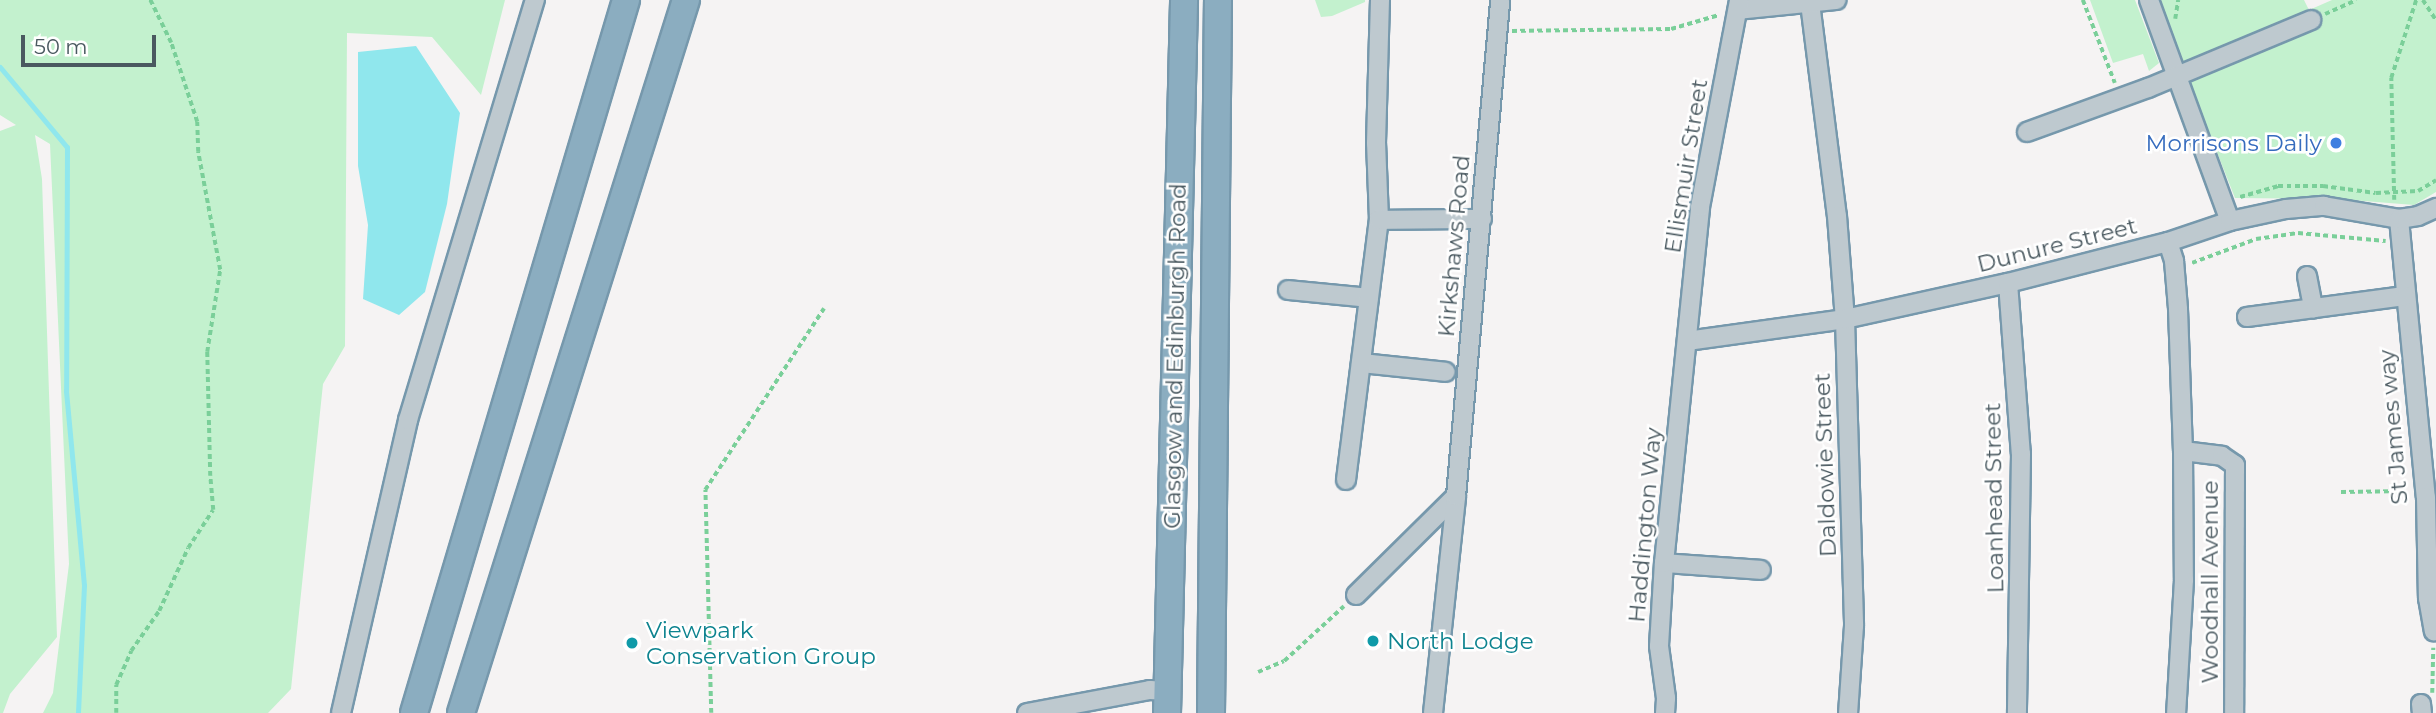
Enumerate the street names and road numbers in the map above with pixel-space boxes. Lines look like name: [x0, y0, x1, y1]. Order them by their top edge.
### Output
street label: Ellismuir Street: [1659, 77, 1713, 255]
street label: Kirkshaws Road: [1432, 154, 1476, 338]
street label: Glasgow and Edinburgh Road: [1158, 183, 1192, 529]
street label: Dunure Street: [1974, 212, 2140, 278]
street label: St James way: [2372, 348, 2414, 506]
street label: Daldowie Street: [1808, 372, 1842, 558]
street label: Loanhead Street: [1979, 402, 2009, 594]
street label: Haddington Way: [1623, 426, 1667, 624]
street label: Woodhall Avenue: [2196, 480, 2224, 684]

